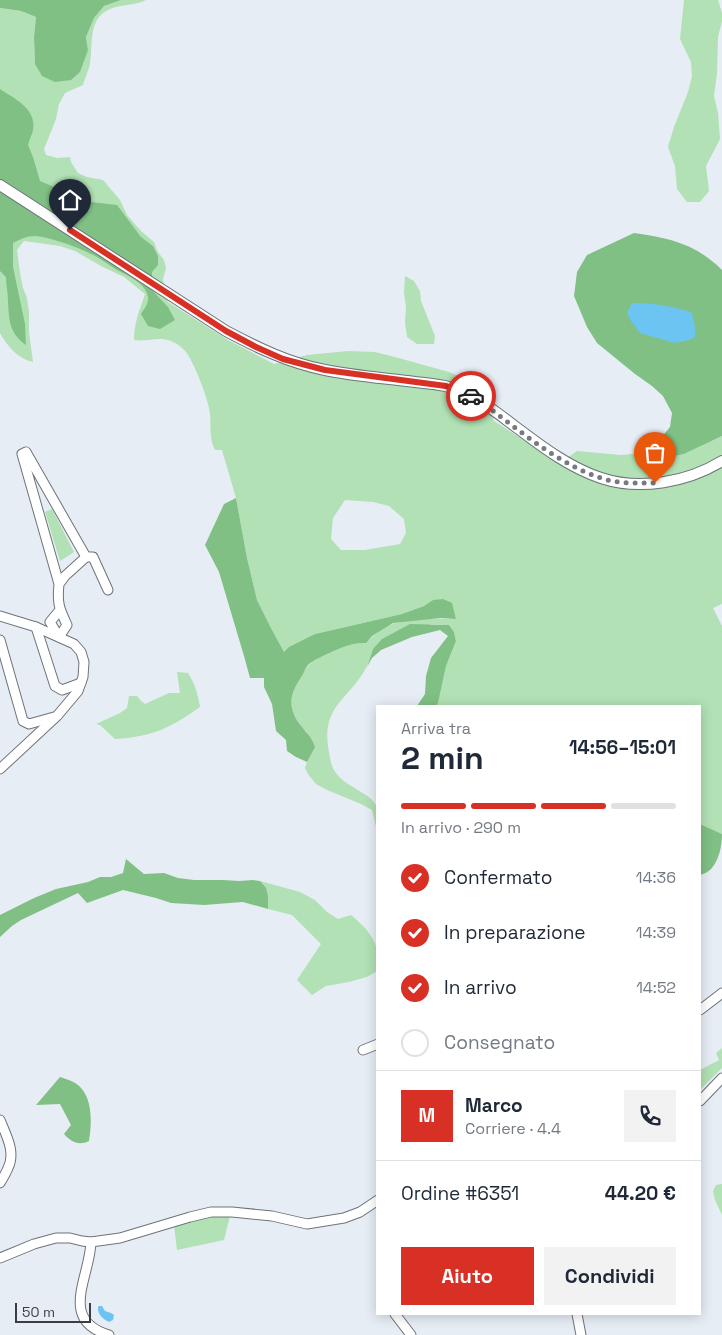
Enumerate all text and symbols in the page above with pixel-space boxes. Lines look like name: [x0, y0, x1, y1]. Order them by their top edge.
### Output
pin: [49, 179, 91, 230]
icon: home: [56, 186, 84, 214]
courier: [446, 371, 496, 421]
icon: car: [457, 382, 485, 410]
pin: [634, 432, 676, 483]
icon: bag: [641, 439, 669, 467]
text: Arriva tra: [401, 718, 471, 739]
text: 14:56–15:01: [569, 735, 676, 760]
text: 2 min: [401, 738, 484, 778]
text: In arrivo · 290 m: [401, 817, 521, 838]
icon: check: [401, 864, 429, 892]
text: Confermato: [444, 865, 552, 890]
text: 14:36: [636, 867, 676, 888]
icon: check: [401, 919, 429, 947]
text: In preparazione: [444, 920, 586, 945]
text: 14:39: [636, 922, 676, 943]
icon: check: [401, 974, 429, 1002]
text: In arrivo: [444, 975, 517, 1000]
text: 14:52: [636, 977, 676, 998]
text: Consegnato: [444, 1030, 555, 1055]
button: phone: [624, 1090, 676, 1142]
text: Marco: [465, 1093, 523, 1118]
text: M: [419, 1103, 435, 1128]
text: Corriere · 4.4: [465, 1118, 561, 1139]
text: Ordine #6351: [401, 1181, 519, 1206]
text: 44.20 €: [605, 1181, 676, 1206]
button: Aiuto: [401, 1247, 534, 1305]
button: Condividi: [544, 1247, 676, 1305]
scale bar: [15, 1300, 91, 1323]
text: 50 m: [22, 1303, 55, 1321]

